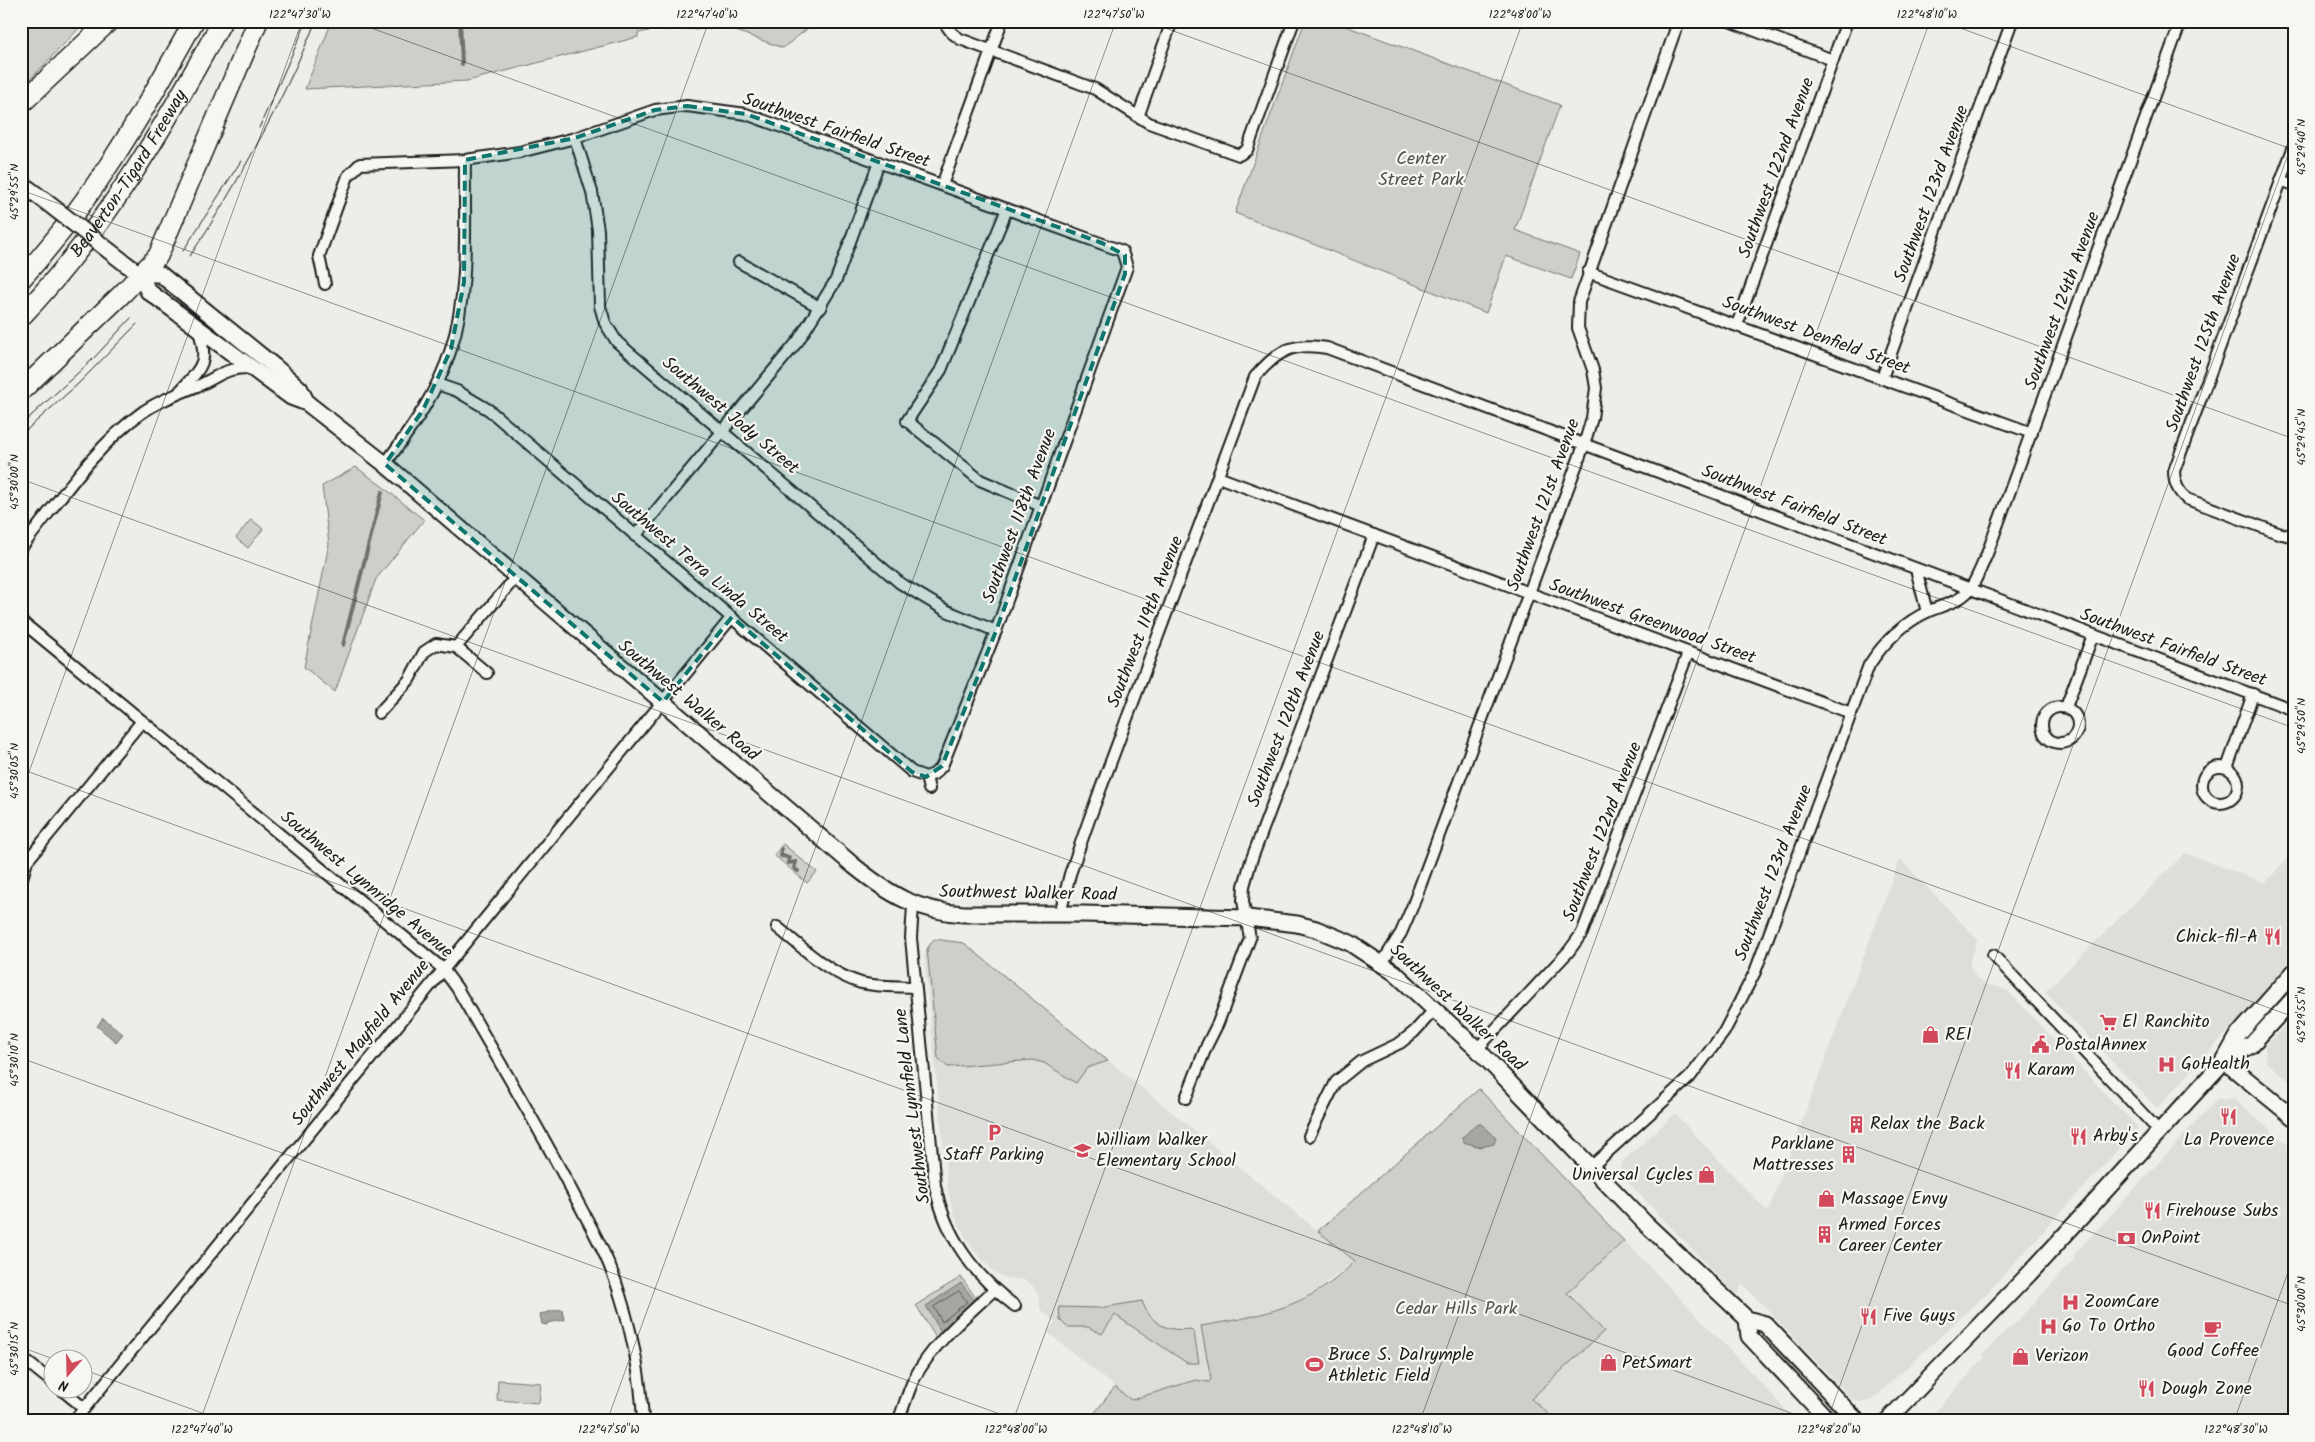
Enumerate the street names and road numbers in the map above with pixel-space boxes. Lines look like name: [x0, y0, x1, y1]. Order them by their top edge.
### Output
street label: Southwest 122nd Avenue: [1731, 74, 1823, 262]
street label: Beaverton-Tigard Freeway: [63, 84, 196, 264]
street label: Southwest Fairfield Street: [738, 85, 935, 177]
street label: Southwest 123rd Avenue: [1886, 101, 1978, 287]
street label: Southwest 124th Avenue: [2017, 208, 2109, 394]
street label: Southwest 125th Avenue: [2158, 250, 2250, 436]
street label: Southwest Denfield Street: [1718, 288, 1915, 384]
street label: Southwest Jody Street: [655, 350, 806, 483]
street label: Southwest 121st Avenue: [1499, 415, 1589, 595]
street label: Southwest 118th Avenue: [975, 425, 1065, 607]
street label: Southwest Fairfield Street: [1697, 457, 1892, 555]
street label: Southwest Terra Linda Street: [604, 485, 795, 652]
street label: Southwest 119th Avenue: [1100, 532, 1192, 712]
street label: Southwest Greenwood Street: [1545, 571, 1760, 673]
street label: Southwest Fairfield Street: [2075, 601, 2271, 696]
street label: Southwest 120th Avenue: [1240, 627, 1334, 811]
street label: Southwest Walker Road: [611, 633, 766, 770]
street label: Southwest 122nd Avenue: [1555, 738, 1651, 926]
street label: Southwest 123rd Avenue: [1727, 781, 1821, 965]
street label: Southwest Lynnridge Avenue: [273, 804, 459, 966]
street label: Southwest Walker Road: [939, 878, 1118, 910]
street label: Southwest Walker Road: [1382, 937, 1533, 1080]
street label: Southwest Mayfield Avenue: [284, 953, 438, 1133]
street label: Southwest Lynnfield Lane: [887, 1007, 939, 1205]

